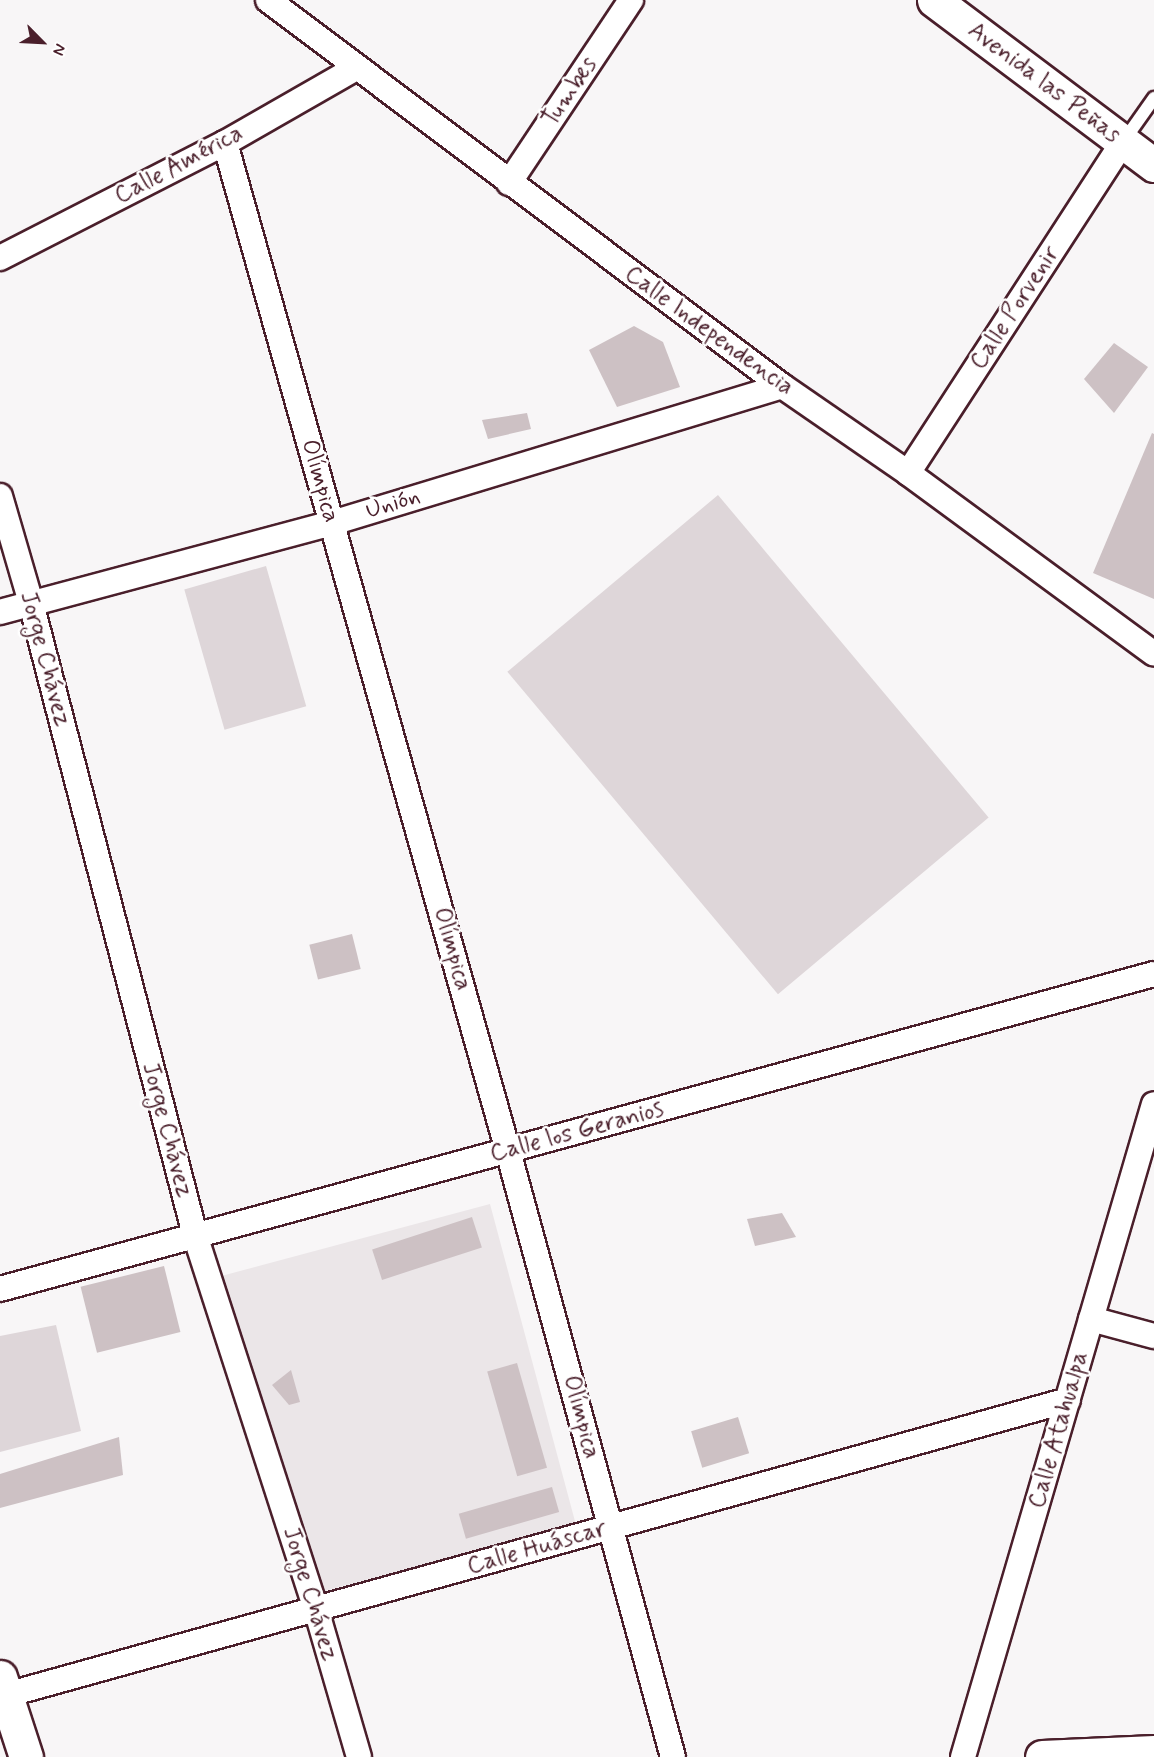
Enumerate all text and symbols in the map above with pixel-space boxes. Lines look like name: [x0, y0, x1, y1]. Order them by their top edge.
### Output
north arrow: [12, 12, 72, 72]
street label: Avenida las Peñas: [963, 17, 1125, 149]
text: N: [47, 40, 71, 59]
street label: Tumbes: [536, 52, 604, 132]
street label: Calle América: [110, 119, 248, 211]
street label: Calle Porvenir: [965, 242, 1065, 374]
street label: Calle Independencia: [615, 258, 803, 404]
street label: Olímpica: [294, 436, 346, 526]
street label: Unión: [362, 482, 424, 526]
street label: Jorge Chávez: [13, 588, 77, 730]
street label: Olímpica: [426, 904, 478, 994]
street label: Jorge Chávez: [135, 1059, 199, 1201]
street label: Calle los Geranios: [484, 1094, 670, 1170]
street label: Calle Atahualpa: [1023, 1348, 1095, 1512]
street label: Olímpica: [556, 1372, 606, 1462]
street label: Calle Huáscar: [465, 1515, 609, 1581]
street label: Jorge Chávez: [276, 1524, 344, 1664]

